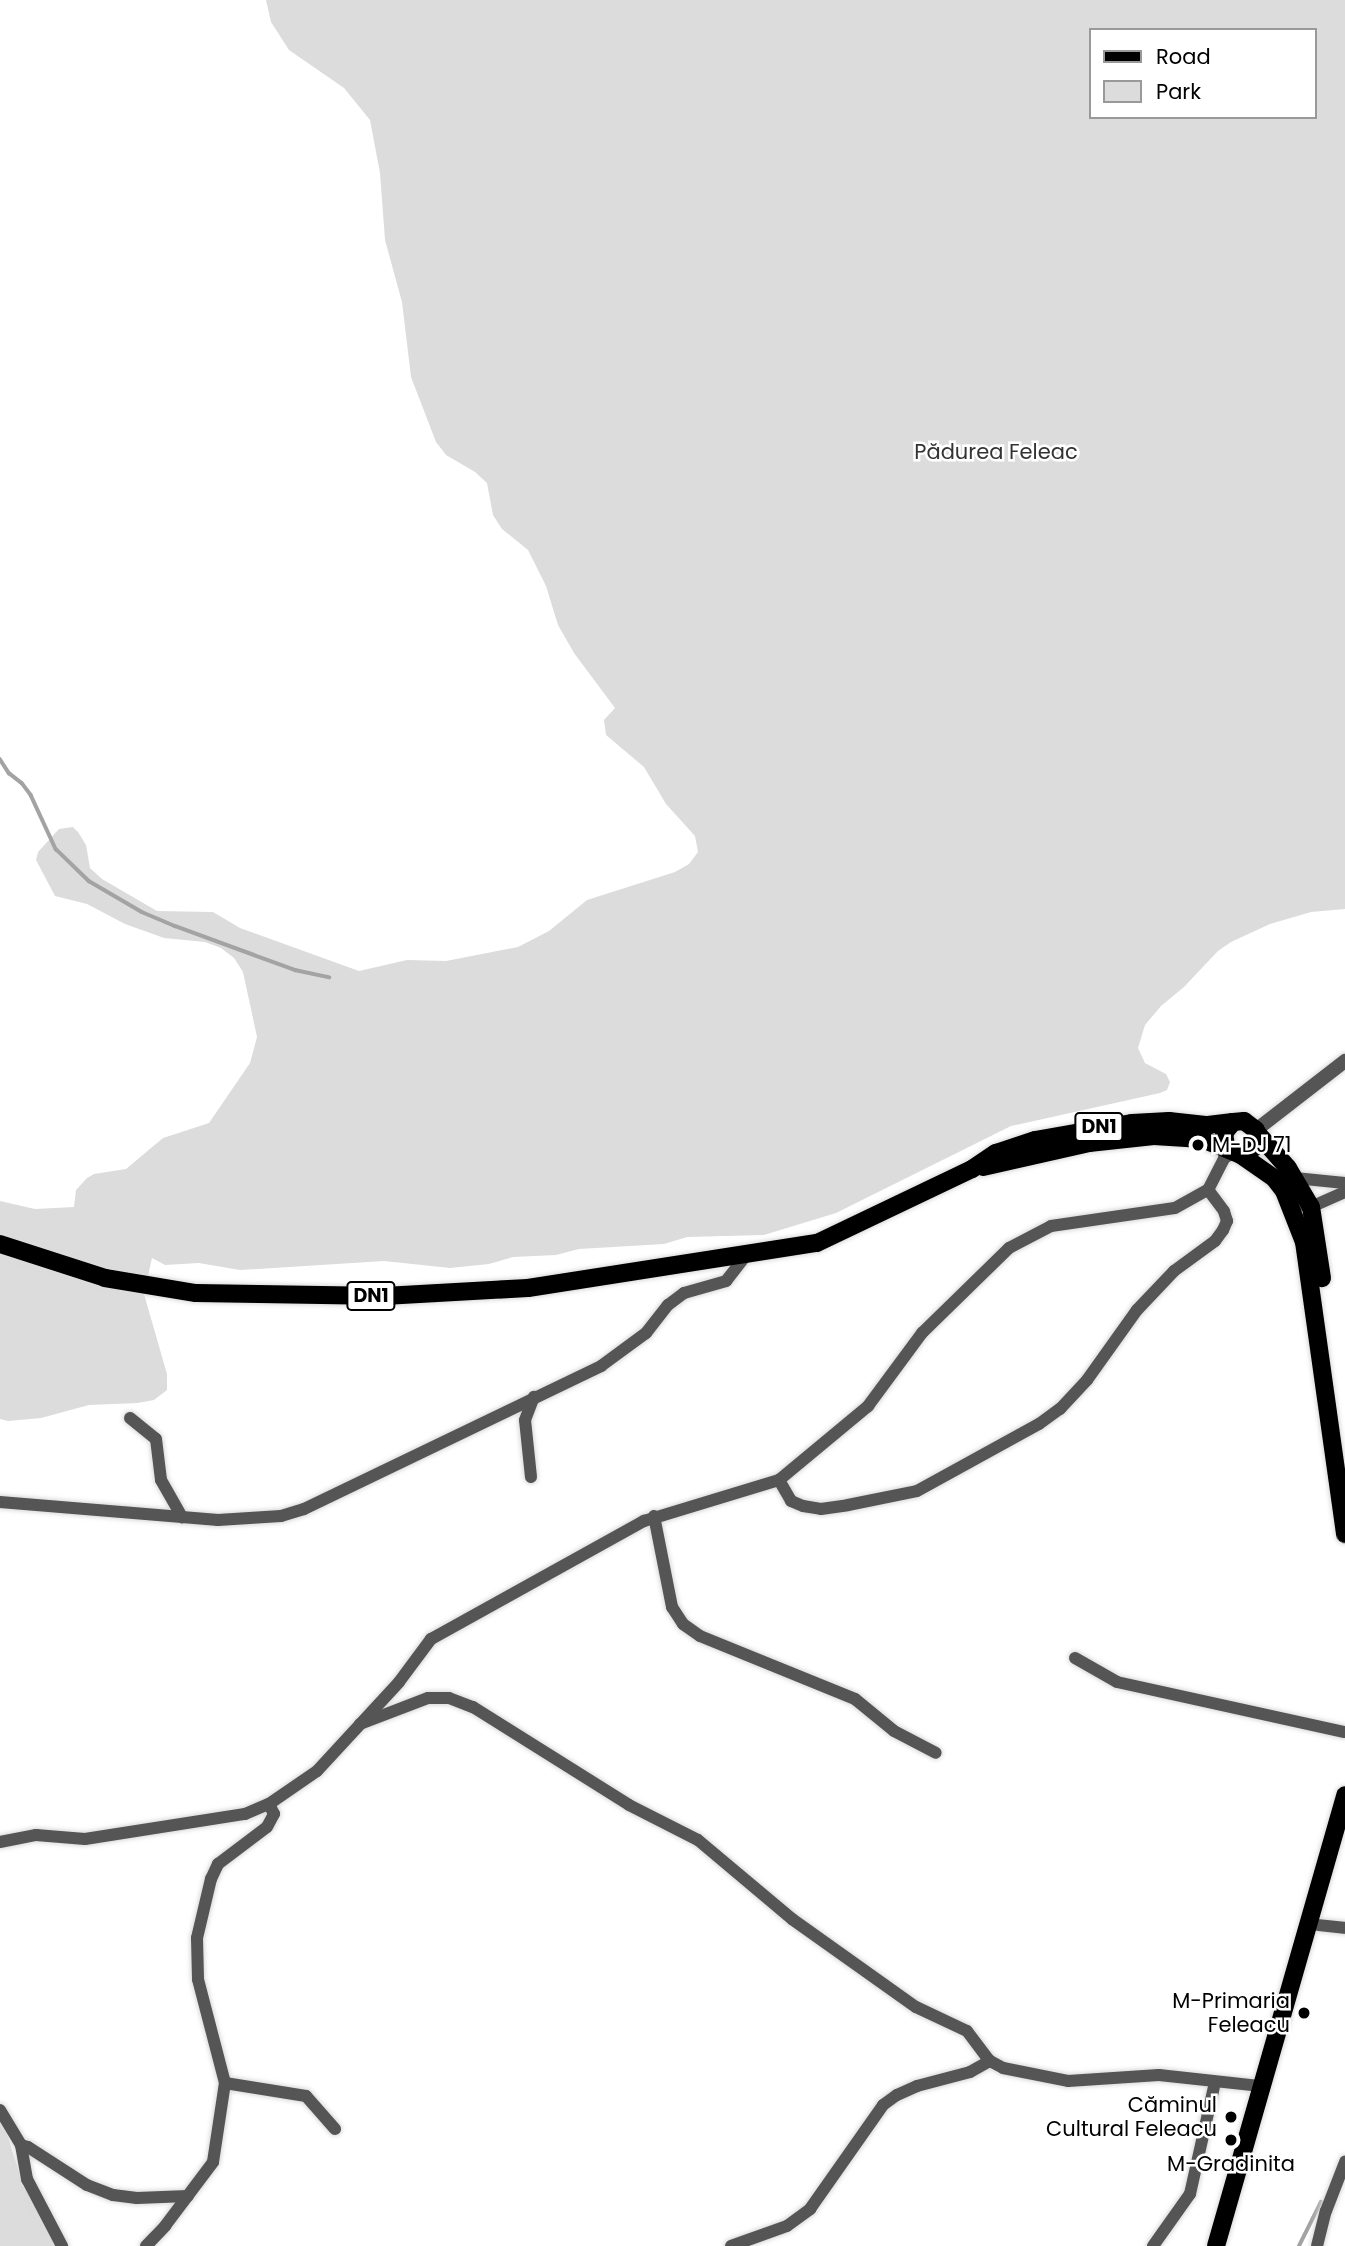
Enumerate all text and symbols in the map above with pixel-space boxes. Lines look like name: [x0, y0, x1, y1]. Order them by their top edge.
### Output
legend: [1090, 28, 1317, 119]
text: Road: [1156, 42, 1211, 71]
text: Park: [1156, 77, 1201, 106]
park label: Pădurea Feleac: [914, 439, 1078, 465]
road number: DN1: [1073, 1112, 1125, 1142]
place label: M-DJ 71: [1212, 1132, 1291, 1158]
marker: M-DJ 71: [1190, 1137, 1206, 1153]
road number: DN1: [345, 1280, 397, 1312]
place label: M-Primaria Feleacu: [1172, 1988, 1290, 2038]
marker: M-Primaria Feleacu: [1296, 2005, 1312, 2021]
place label: Căminul Cultural Feleacu: [1046, 2092, 1217, 2142]
marker: Căminul Cultural Feleacu: [1223, 2109, 1239, 2125]
marker: M-Gradinita: [1223, 2132, 1239, 2148]
place label: M-Gradinita: [1167, 2151, 1295, 2177]

